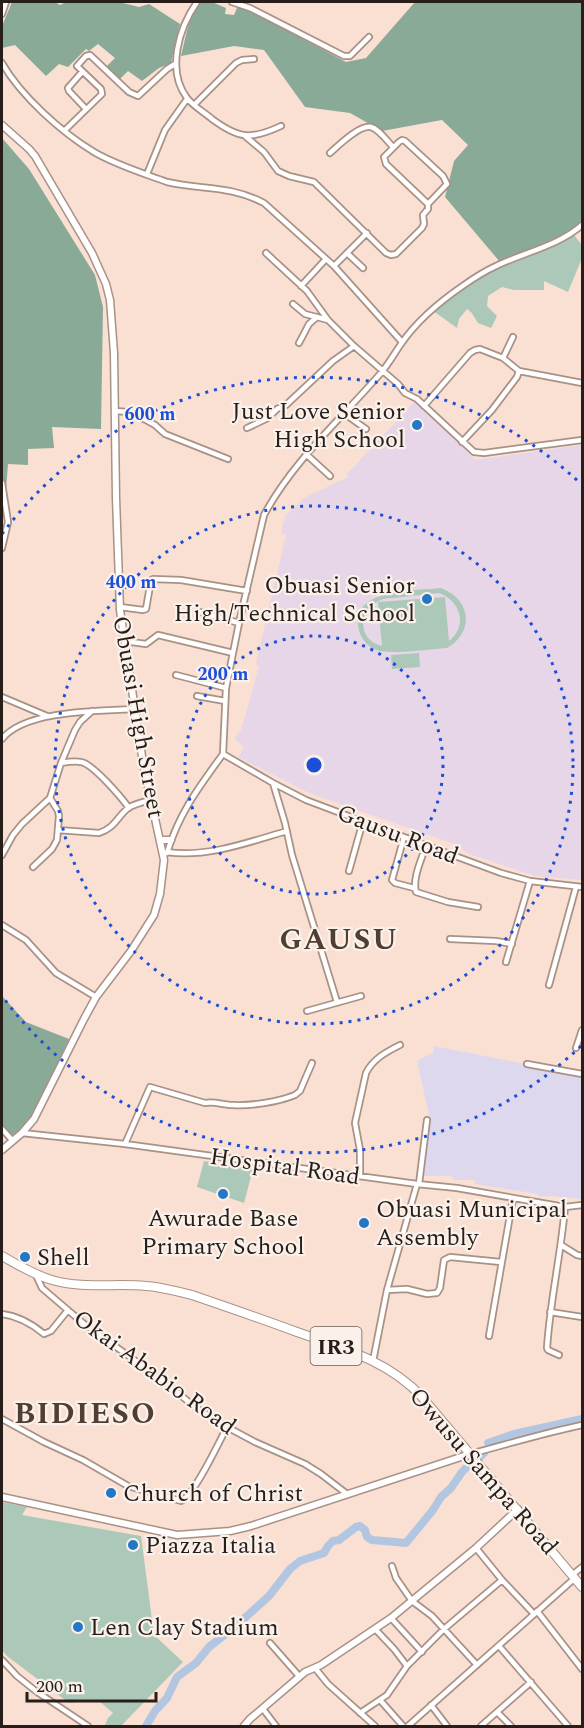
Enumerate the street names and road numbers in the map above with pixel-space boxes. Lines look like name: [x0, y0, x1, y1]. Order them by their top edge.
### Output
street label: Obuasi High Street: [103, 613, 174, 821]
street label: Gausu Road: [332, 795, 464, 875]
street label: Hospital Road: [208, 1139, 362, 1195]
street label: Okai Ababio Road: [65, 1301, 244, 1444]
road number: IR3: [310, 1327, 362, 1365]
street label: Owusu Sampa Road: [400, 1380, 567, 1564]

